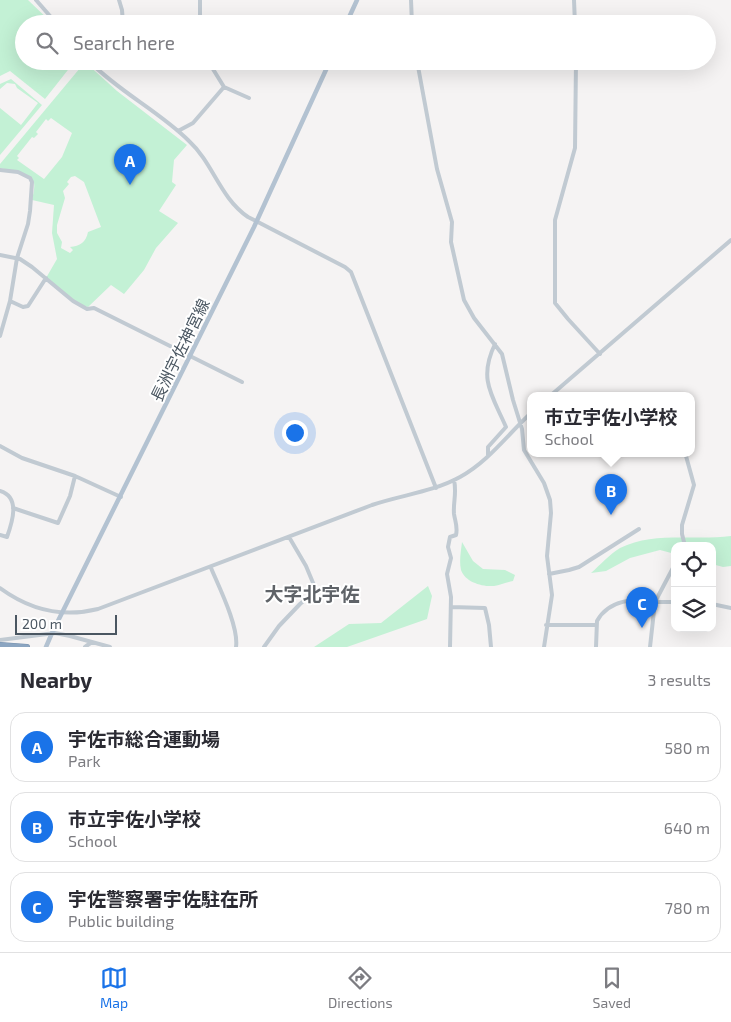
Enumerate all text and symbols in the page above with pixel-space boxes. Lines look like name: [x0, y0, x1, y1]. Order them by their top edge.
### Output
search box: [15, 15, 716, 70]
icon: search: [33, 29, 61, 57]
text: Search here: [73, 31, 175, 54]
pin: A: [114, 144, 146, 185]
street label: 長洲宇佐神宮線: [146, 295, 213, 404]
popup: [527, 392, 695, 457]
text: 市立宇佐小学校: [544, 405, 678, 428]
your location: [282, 420, 308, 446]
text: School: [544, 429, 594, 448]
pin: B: [595, 474, 627, 515]
map controls: [671, 542, 716, 632]
button: locate: [671, 542, 716, 587]
district label: 大字北宇佐: [264, 582, 360, 605]
pin: C: [626, 587, 658, 628]
button: layers: [671, 587, 716, 632]
scale bar: [15, 612, 118, 635]
text: 200 m: [22, 615, 62, 632]
text: Nearby: [20, 667, 92, 692]
text: 3 results: [648, 670, 711, 689]
text: 宇佐市総合運動場: [68, 727, 220, 750]
text: A: [32, 738, 42, 757]
text: 580 m: [664, 738, 710, 757]
text: Park: [68, 751, 101, 770]
text: 市立宇佐小学校: [68, 807, 201, 830]
text: B: [32, 818, 42, 837]
text: 640 m: [664, 818, 710, 837]
text: School: [68, 831, 117, 850]
text: 宇佐警察署宇佐駐在所: [68, 887, 258, 910]
text: C: [32, 898, 42, 917]
text: 780 m: [665, 898, 710, 917]
text: Public building: [68, 911, 174, 930]
tab: Map: [100, 964, 128, 1011]
tab: Directions: [328, 964, 393, 1011]
tab: Saved: [593, 964, 631, 1011]

